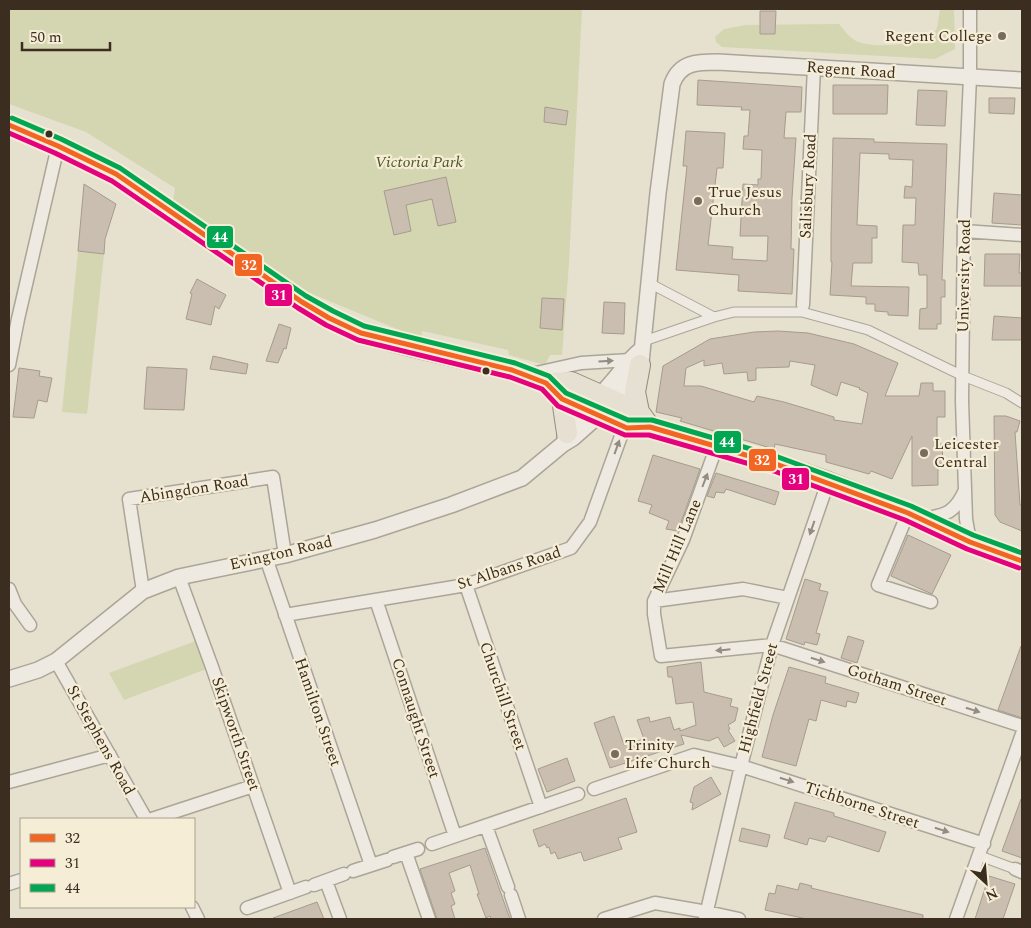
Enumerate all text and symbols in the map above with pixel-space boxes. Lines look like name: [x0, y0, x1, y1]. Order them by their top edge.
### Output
scale bar: [22, 20, 110, 52]
place label: Regent College: [885, 24, 992, 48]
text: 50 m: [30, 26, 62, 49]
marker: Regent College: [996, 30, 1008, 42]
street label: Regent Road: [805, 55, 897, 85]
unlabelled marker: [44, 129, 54, 139]
street label: Salisbury Road: [793, 133, 823, 239]
park label: Victoria Park: [375, 150, 463, 174]
place label: True Jesus Church: [708, 180, 782, 222]
marker: True Jesus Church: [692, 195, 704, 207]
street label: University Road: [951, 219, 977, 333]
line badge: 44: [206, 225, 234, 249]
text: 44: [212, 227, 228, 248]
line badge: 32: [234, 253, 263, 277]
text: 32: [241, 255, 257, 276]
line badge: 31: [264, 283, 293, 307]
text: 31: [271, 285, 287, 306]
one-way arrow: [598, 357, 614, 365]
unlabelled marker: [481, 366, 491, 376]
line badge: 44: [713, 430, 742, 454]
text: 44: [719, 432, 735, 453]
place label: Leicester Central: [934, 432, 999, 474]
one-way arrow: [614, 440, 621, 455]
marker: Leicester Central: [918, 447, 930, 459]
line badge: 32: [748, 448, 777, 472]
text: 32: [754, 450, 770, 471]
line badge: 31: [781, 467, 810, 491]
street label: Abingdon Road: [138, 469, 250, 509]
text: 31: [788, 469, 804, 490]
one-way arrow: [701, 472, 709, 487]
street label: Mill Hill Lane: [646, 495, 708, 597]
one-way arrow: [808, 521, 816, 536]
street label: Evington Road: [227, 530, 335, 576]
street label: St Albans Road: [454, 540, 564, 596]
street label: Churchill Street: [473, 638, 533, 754]
street label: Highfield Street: [732, 640, 784, 756]
one-way arrow: [715, 646, 731, 654]
street label: Hamilton Street: [288, 654, 348, 770]
street label: Connaught Street: [385, 655, 447, 782]
one-way arrow: [811, 656, 826, 664]
street label: Gotham Street: [844, 658, 950, 712]
street label: Skipworth Street: [205, 674, 267, 795]
street label: St Stephens Road: [61, 680, 141, 800]
one-way arrow: [965, 707, 980, 714]
place label: Trinity Life Church: [625, 733, 711, 775]
marker: Trinity Life Church: [609, 748, 621, 760]
street label: Tichborne Street: [801, 775, 923, 835]
one-way arrow: [780, 777, 795, 785]
legend: [20, 818, 195, 908]
text: 32: [65, 827, 80, 850]
one-way arrow: [934, 827, 949, 835]
text: 31: [65, 852, 80, 875]
north arrow: [961, 858, 1011, 908]
text: 44: [65, 877, 81, 900]
text: N: [982, 882, 1001, 906]

